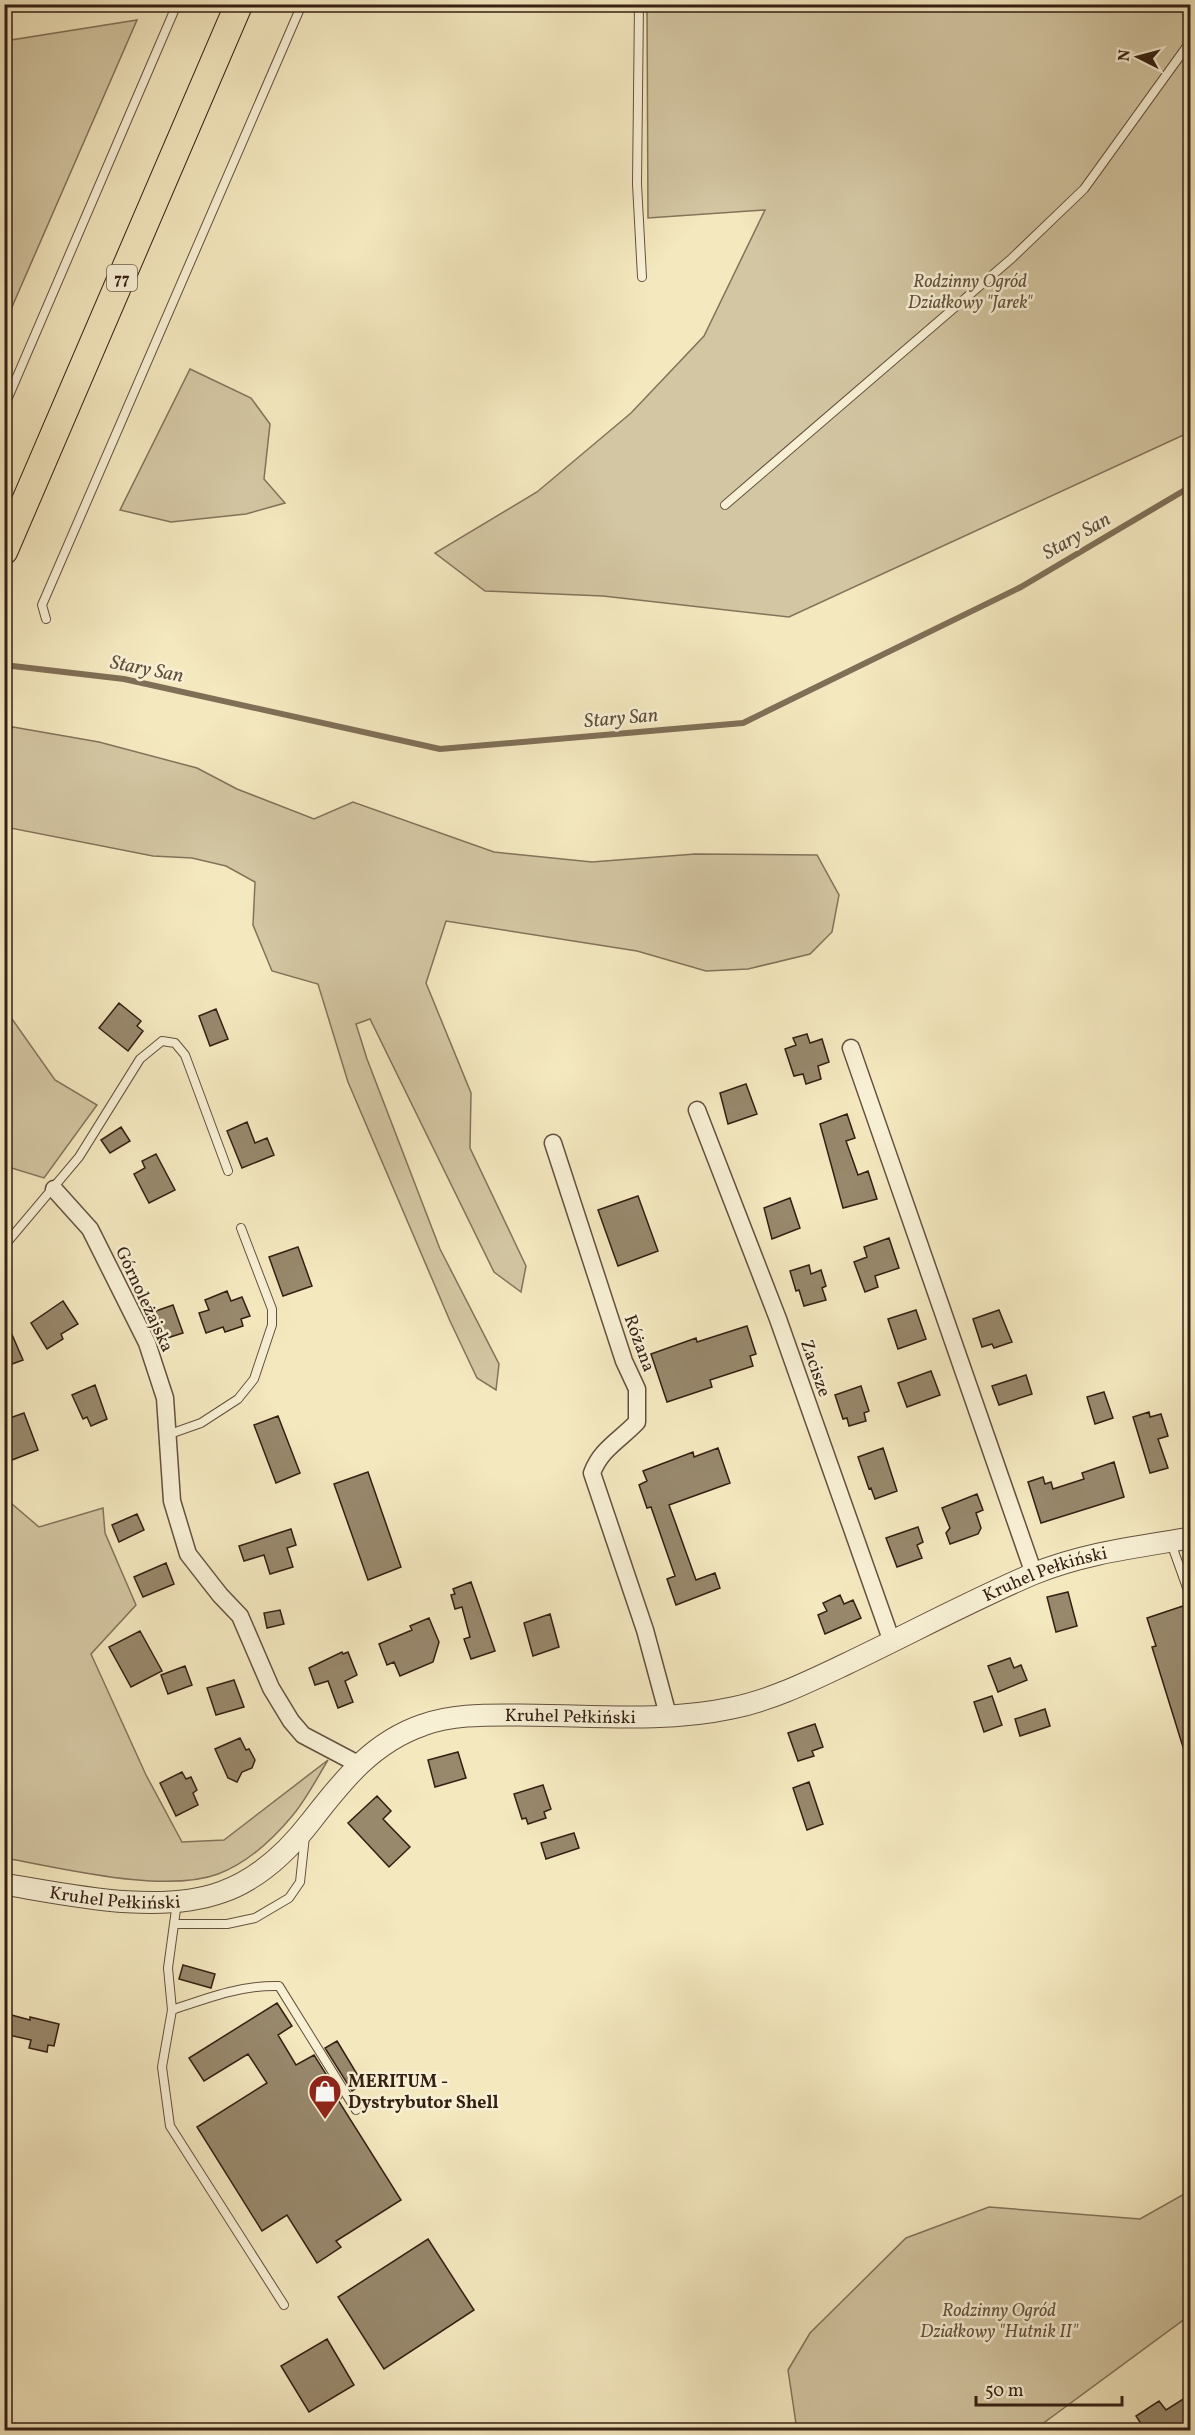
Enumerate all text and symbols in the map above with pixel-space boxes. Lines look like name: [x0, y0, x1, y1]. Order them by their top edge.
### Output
north arrow: [1108, 27, 1168, 87]
text: N: [1114, 48, 1137, 63]
road number: 77: [107, 265, 137, 291]
park label: Rodzinny Ogród Działkowy "Jarek": [908, 270, 1033, 316]
water label: Stary San: [1038, 506, 1116, 567]
water label: Stary San: [107, 649, 186, 691]
water label: Stary San: [583, 702, 659, 736]
street label: Górnoleżajska: [108, 1243, 179, 1357]
street label: Różana: [617, 1311, 660, 1376]
street label: Zacisze: [793, 1337, 836, 1400]
street label: Kruhel Pełkiński: [979, 1542, 1110, 1609]
street label: Kruhel Pełkiński: [505, 1704, 636, 1731]
street label: Kruhel Pełkiński: [47, 1881, 182, 1917]
place label: MERITUM - Dystrybutor Shell: [348, 2070, 499, 2116]
shop icon: MERITUM - Dystrybutor Shell: [307, 2073, 343, 2120]
park label: Rodzinny Ogród Działkowy "Hutnik II": [920, 2299, 1079, 2345]
scale bar: [976, 2369, 1122, 2407]
text: 50 m: [985, 2379, 1024, 2404]

